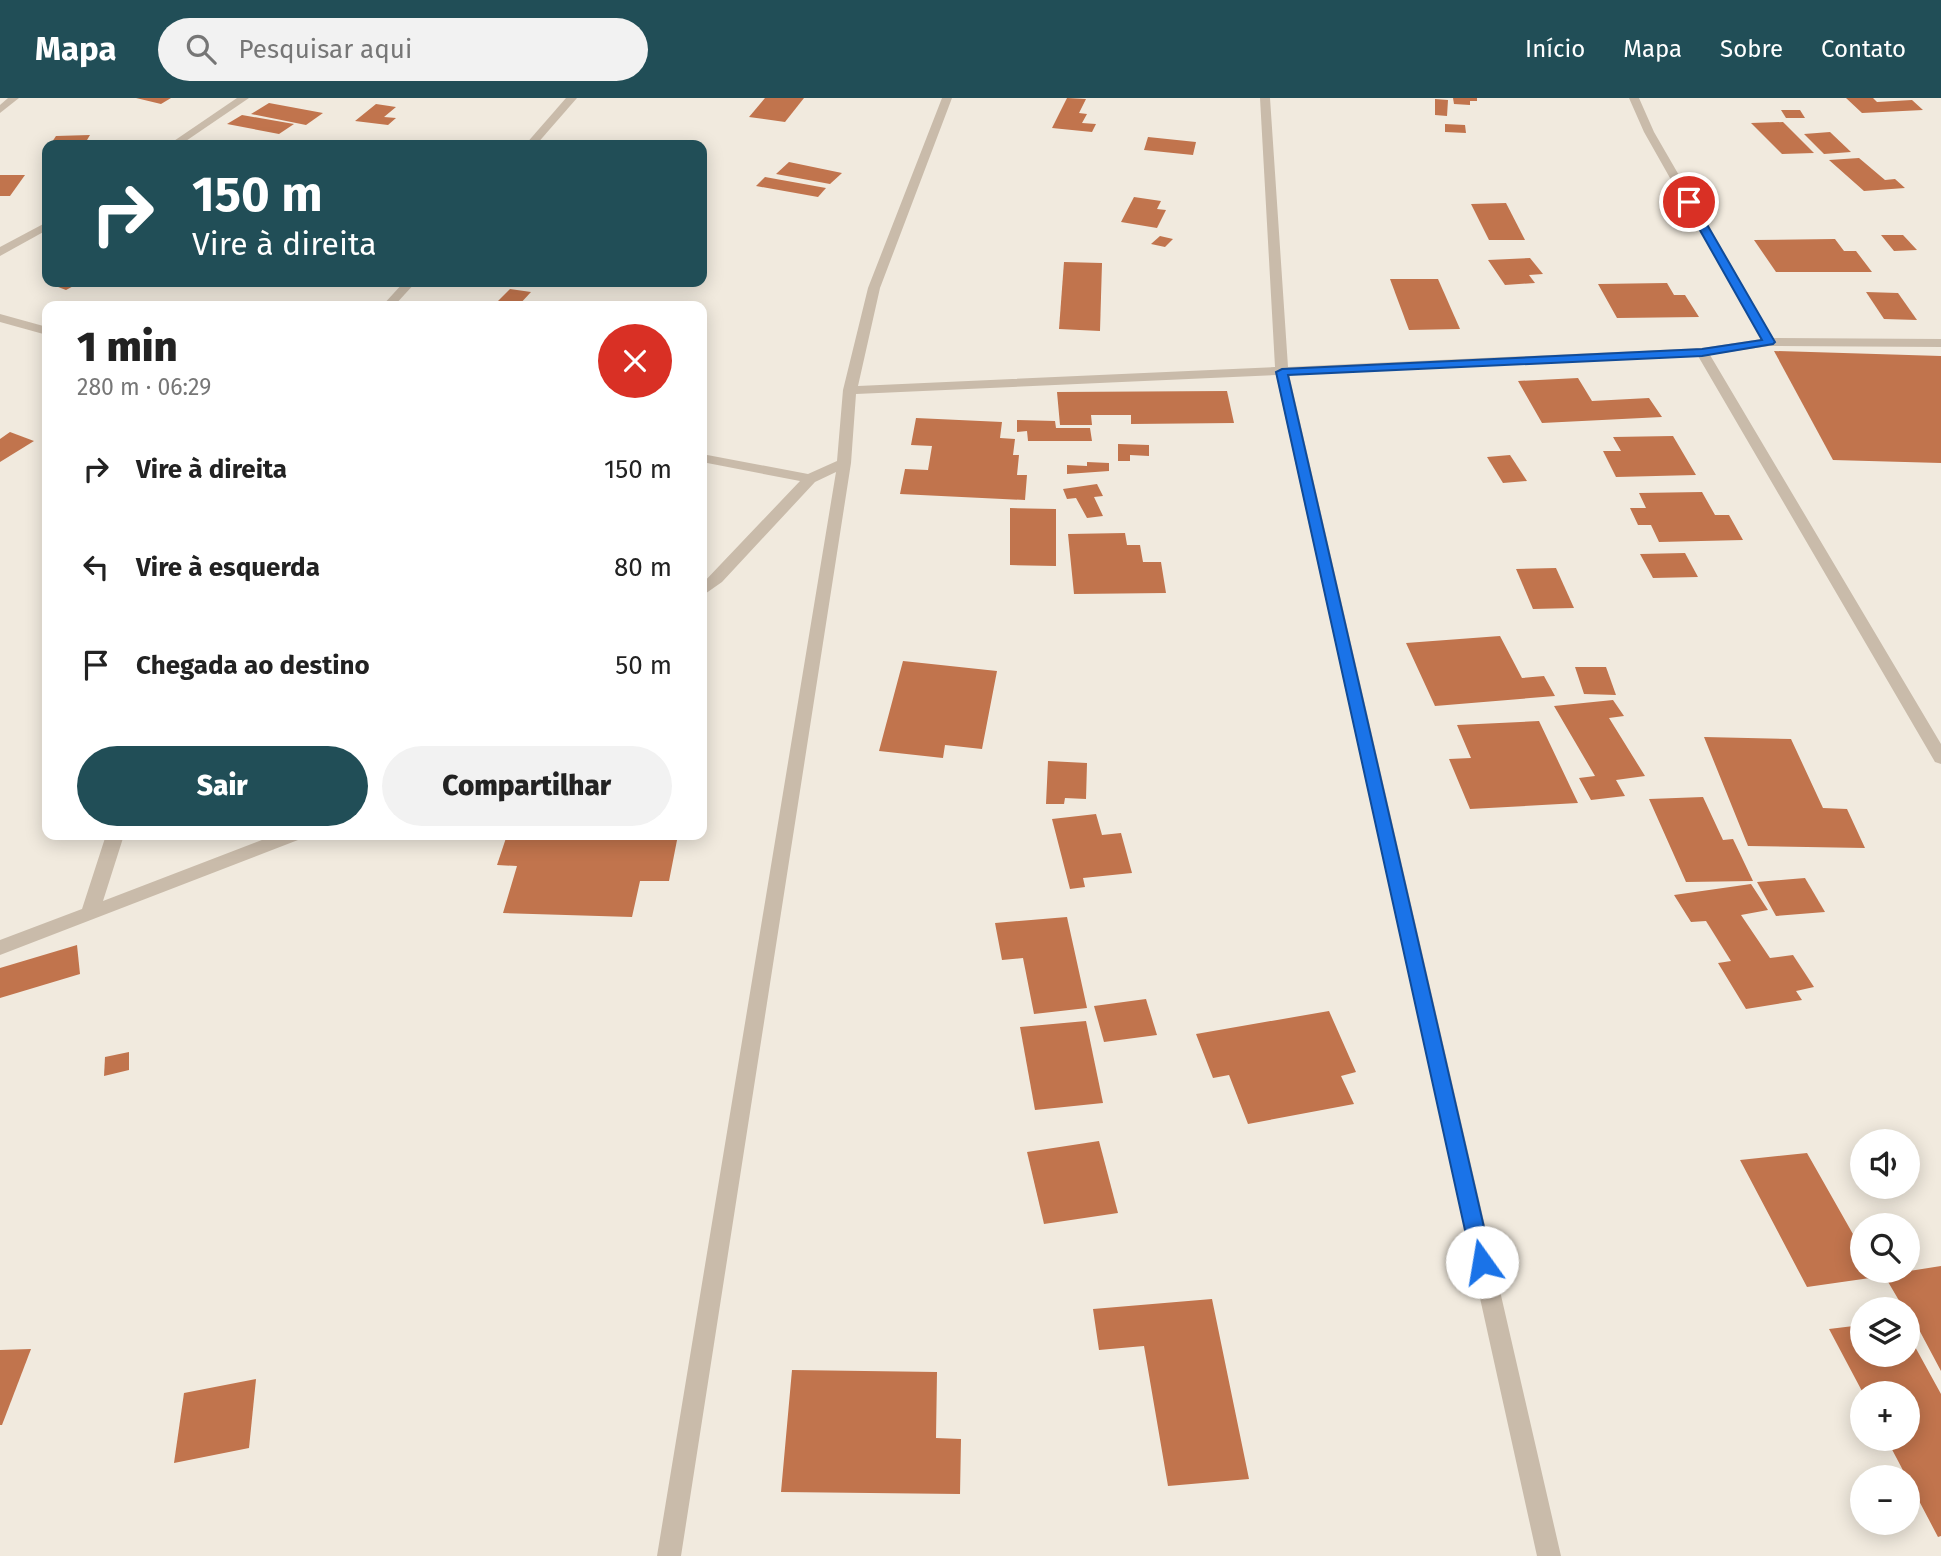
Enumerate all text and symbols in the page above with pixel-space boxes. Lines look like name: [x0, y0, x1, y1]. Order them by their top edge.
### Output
search box: [158, 18, 648, 81]
text: Mapa: [35, 29, 116, 69]
icon: search: [182, 30, 220, 68]
text: Pesquisar aqui: [238, 34, 412, 65]
text: Início: [1525, 35, 1585, 63]
text: Mapa: [1623, 35, 1682, 63]
text: Sobre: [1720, 35, 1783, 63]
text: Contato: [1821, 35, 1906, 63]
text: 150 m: [192, 165, 323, 224]
icon: right: [77, 168, 168, 259]
pin: [1659, 172, 1719, 232]
icon: arrive: [1670, 183, 1708, 221]
text: Vire à direita: [192, 225, 377, 263]
text: 1 min: [77, 322, 178, 372]
button: close: [598, 324, 672, 398]
text: 280 m · 06:29: [77, 373, 211, 401]
icon: right: [77, 450, 115, 488]
text: Vire à direita: [136, 454, 287, 485]
text: 150 m: [604, 454, 672, 485]
icon: left: [77, 548, 115, 586]
text: Vire à esquerda: [136, 552, 320, 583]
text: 80 m: [614, 552, 672, 583]
icon: arrive: [77, 646, 115, 684]
text: Chegada ao destino: [136, 650, 370, 681]
text: 50 m: [615, 650, 672, 681]
button: Sair: [77, 746, 368, 826]
button: Compartilhar: [382, 746, 672, 826]
map controls: [1850, 1129, 1920, 1535]
button: sound: [1850, 1129, 1920, 1199]
button: search: [1850, 1213, 1920, 1283]
position arrow: [1445, 1225, 1519, 1299]
button: layers: [1850, 1297, 1920, 1367]
button: +: [1850, 1381, 1920, 1451]
button: −: [1850, 1465, 1920, 1535]

